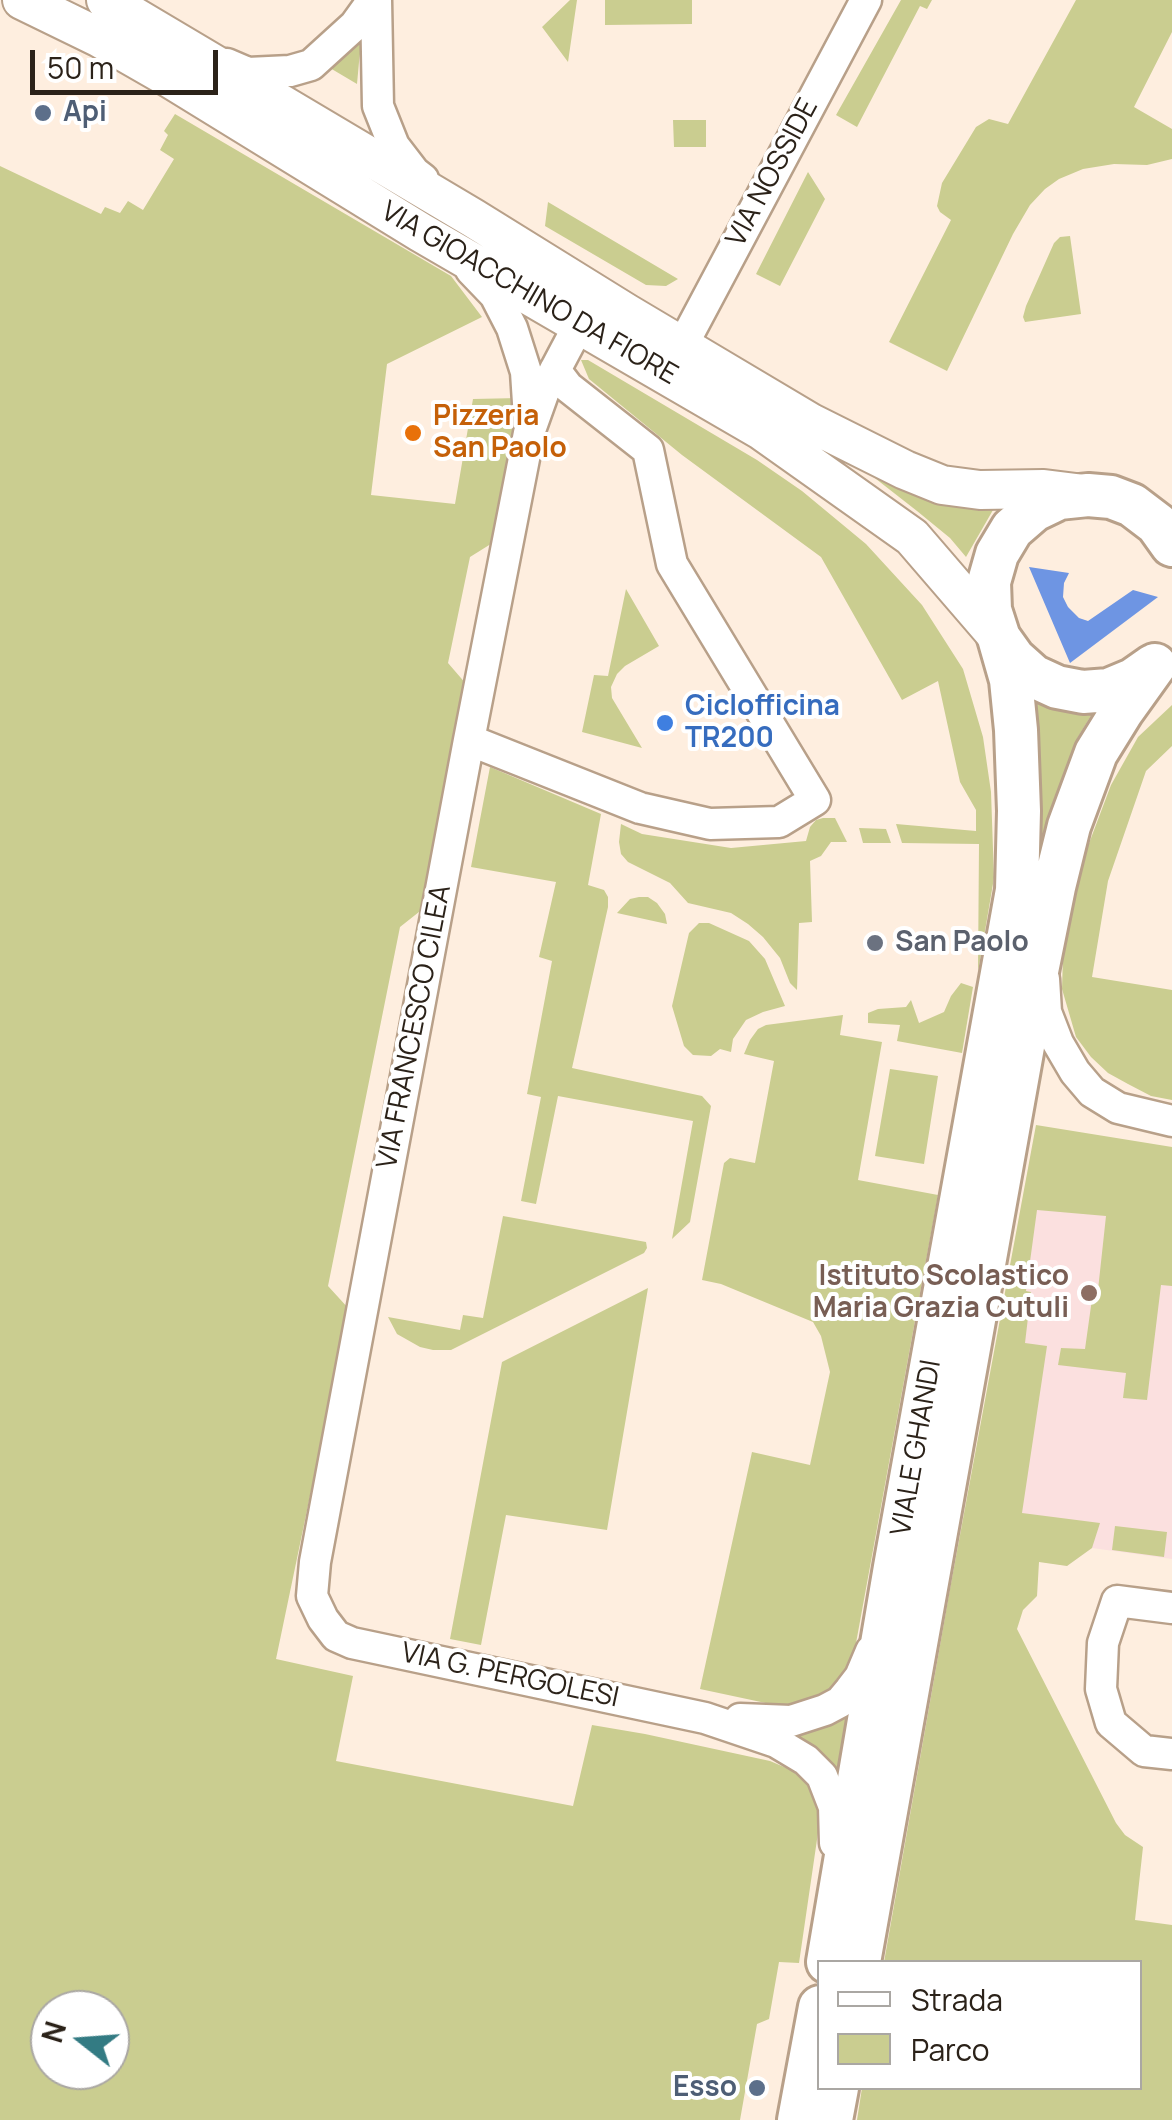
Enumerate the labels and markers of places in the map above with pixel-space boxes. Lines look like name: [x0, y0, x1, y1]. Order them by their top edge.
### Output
place label: Api: [63, 96, 107, 130]
marker: Api: [32, 102, 54, 124]
place label: Pizzeria San Paolo: [433, 400, 567, 466]
marker: Pizzeria San Paolo: [402, 422, 424, 444]
place label: Ciclofficina TR200: [685, 690, 840, 756]
marker: Ciclofficina TR200: [654, 712, 676, 734]
place label: San Paolo: [895, 926, 1029, 960]
marker: San Paolo: [864, 932, 886, 954]
place label: Istituto Scolastico Maria Grazia Cutuli: [813, 1260, 1069, 1326]
marker: Istituto Scolastico Maria Grazia Cutuli: [1078, 1282, 1100, 1304]
place label: Esso: [673, 2071, 737, 2105]
marker: Esso: [746, 2077, 768, 2099]

